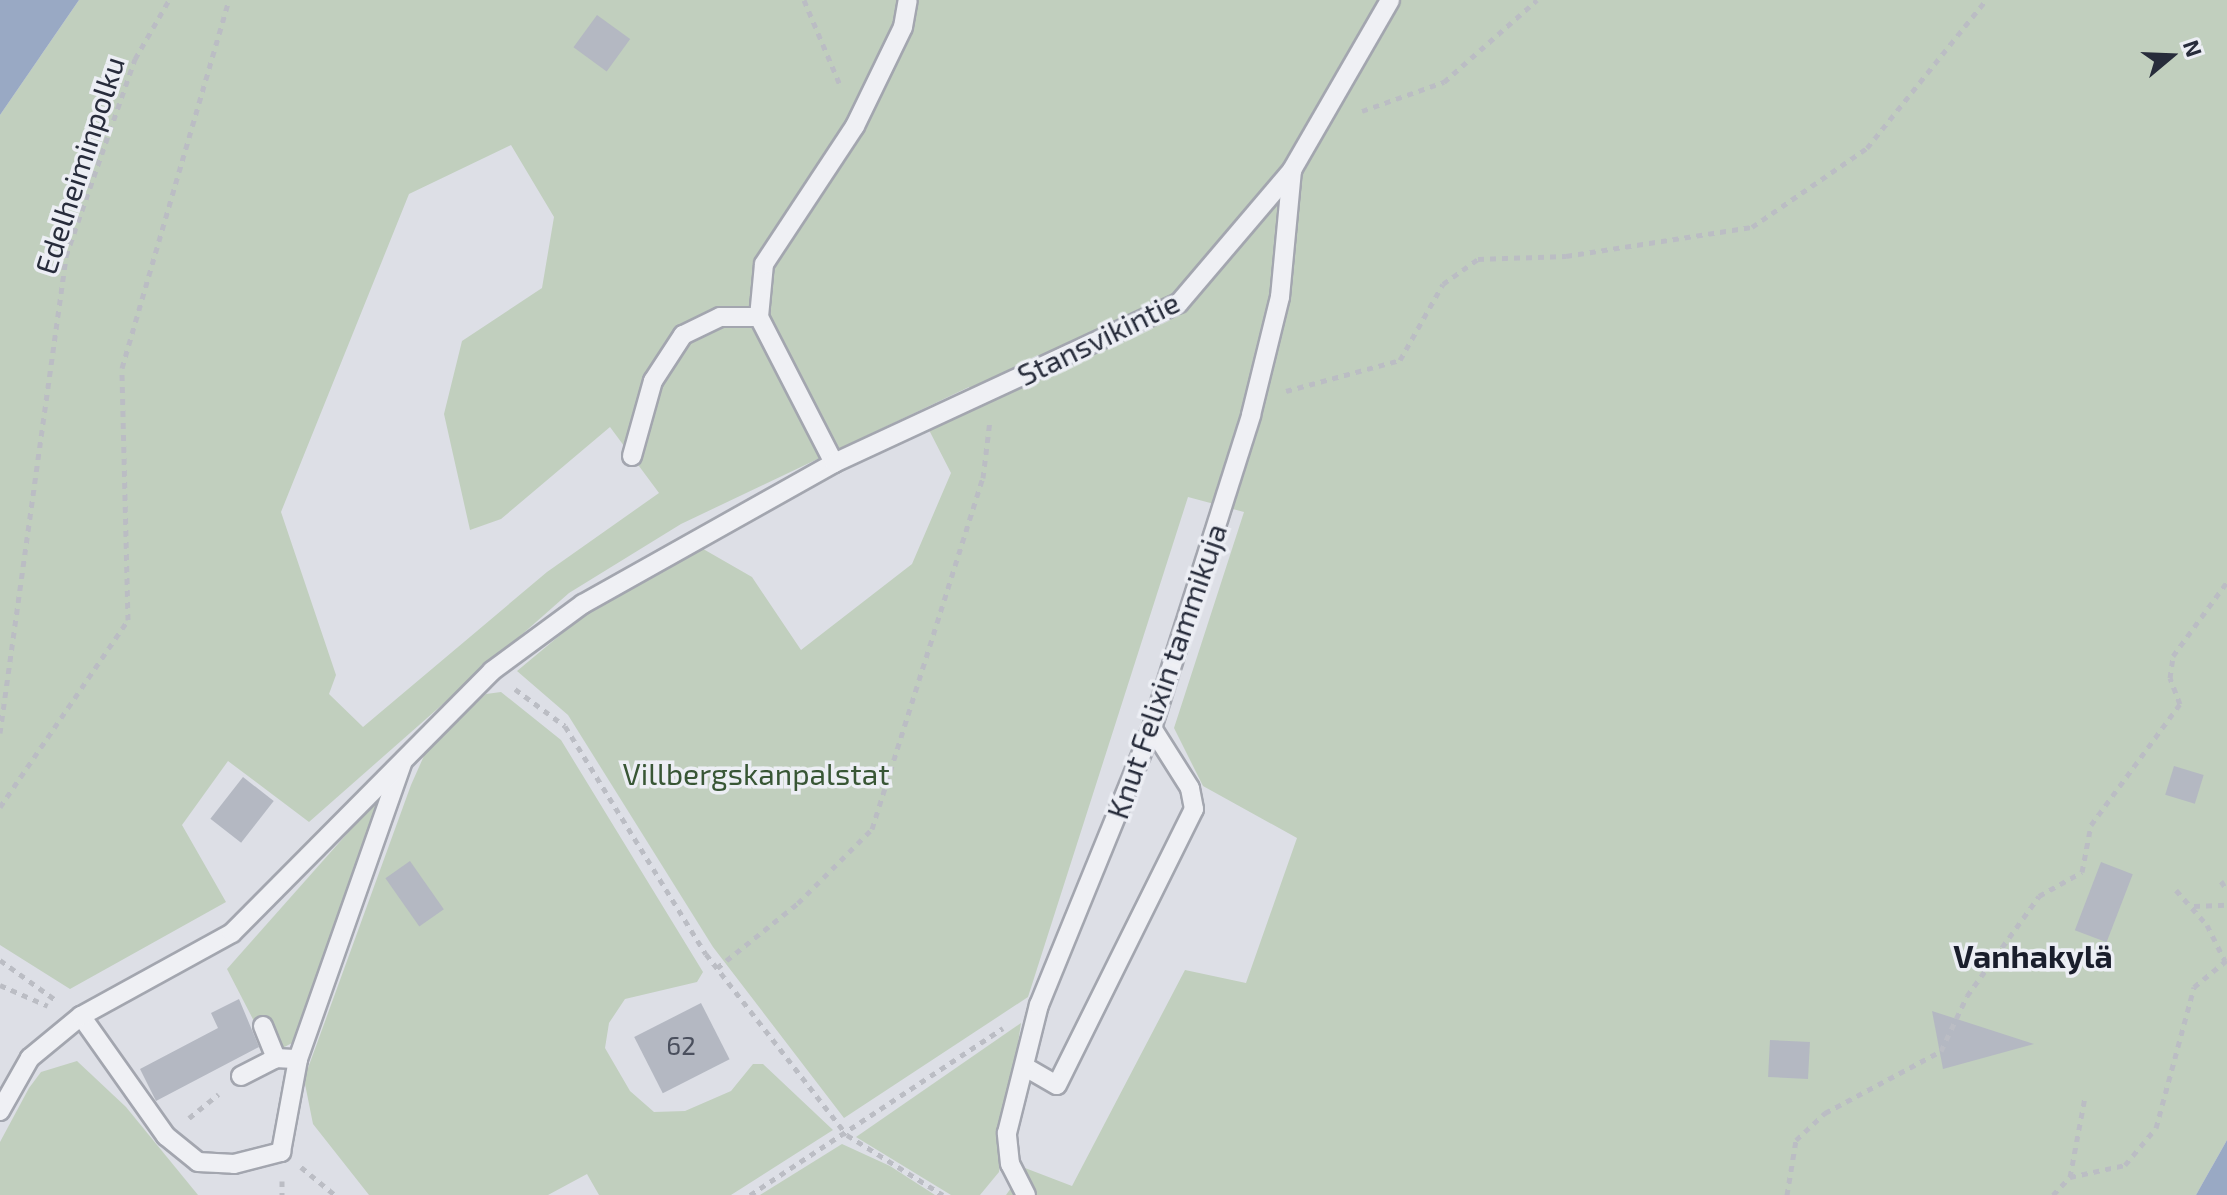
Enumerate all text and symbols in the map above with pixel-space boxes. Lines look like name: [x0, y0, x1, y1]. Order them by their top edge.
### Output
north arrow: [2131, 16, 2211, 96]
text: N: [2179, 36, 2209, 60]
street label: Edelheiminpolku: [27, 52, 131, 278]
street label: Stansvikintie: [1011, 283, 1185, 393]
street label: Knut Felixin tammikuja: [1098, 519, 1234, 823]
park label: Villbergskanpalstat: [622, 755, 890, 791]
district label: Vanhakylä: [1953, 936, 2113, 974]
house number: 62: [666, 1029, 696, 1061]

